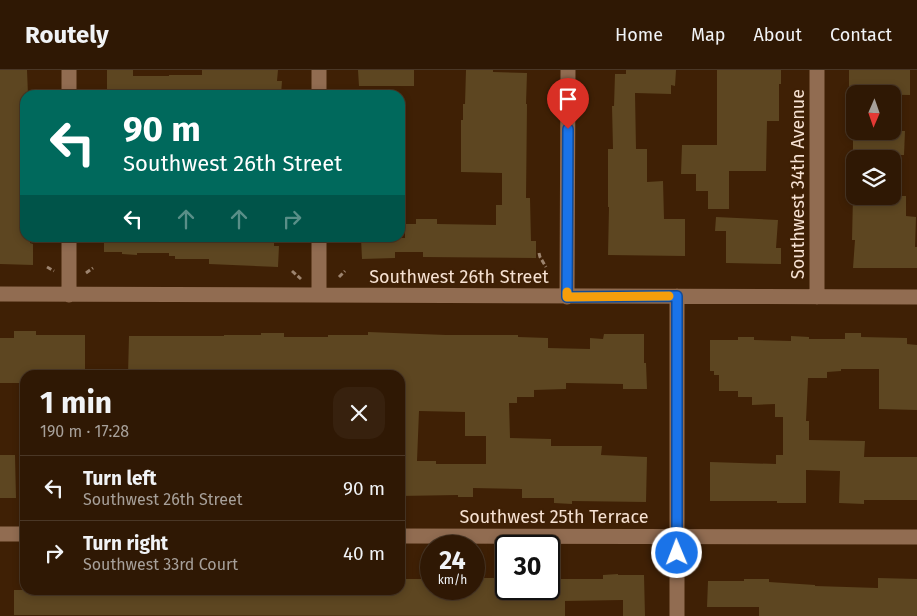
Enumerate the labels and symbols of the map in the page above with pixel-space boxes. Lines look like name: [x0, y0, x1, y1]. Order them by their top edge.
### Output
pin: [547, 78, 589, 129]
north arrow: [846, 85, 901, 140]
street label: Southwest 34th Avenue: [787, 89, 809, 279]
street label: Southwest 26th Street: [369, 266, 549, 288]
street label: Southwest 25th Terrace: [459, 506, 649, 528]
position arrow: [650, 526, 702, 578]
speed limit sign: 30: [495, 535, 560, 600]

